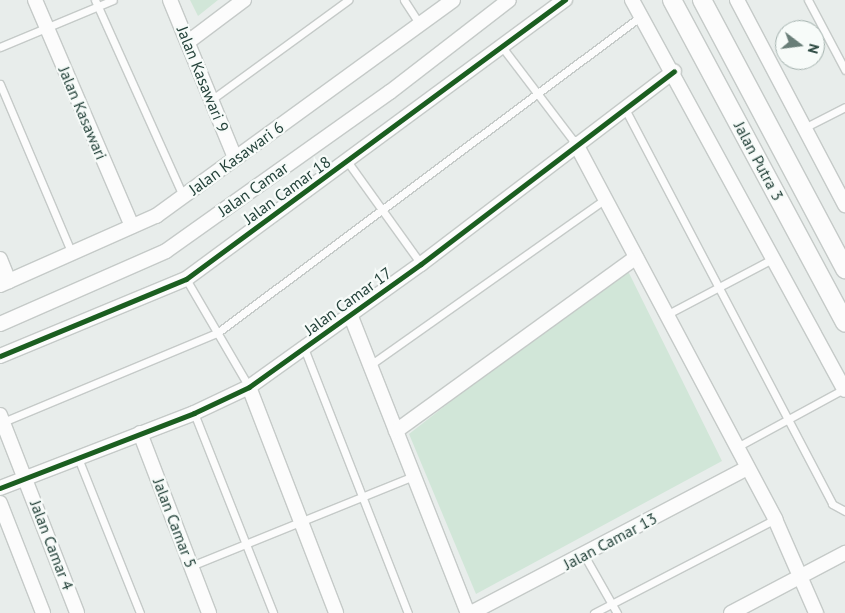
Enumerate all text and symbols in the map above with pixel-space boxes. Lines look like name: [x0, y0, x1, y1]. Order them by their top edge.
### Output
north arrow: [775, 20, 825, 70]
street label: Jalan Kasawari 9: [173, 23, 233, 135]
text: N: [804, 42, 823, 55]
street label: Jalan Kasawari: [55, 63, 111, 163]
street label: Jalan Kasawari 6: [185, 117, 287, 199]
street label: Jalan Putra 3: [730, 118, 788, 204]
street label: Jalan Camar 18: [240, 152, 334, 228]
street label: Jalan Camar: [214, 158, 292, 220]
street label: Jalan Camar 17: [301, 263, 395, 339]
street label: Jalan Camar 5: [149, 476, 201, 570]
street label: Jalan Camar 4: [26, 498, 78, 592]
street label: Jalan Camar 13: [560, 508, 660, 574]

